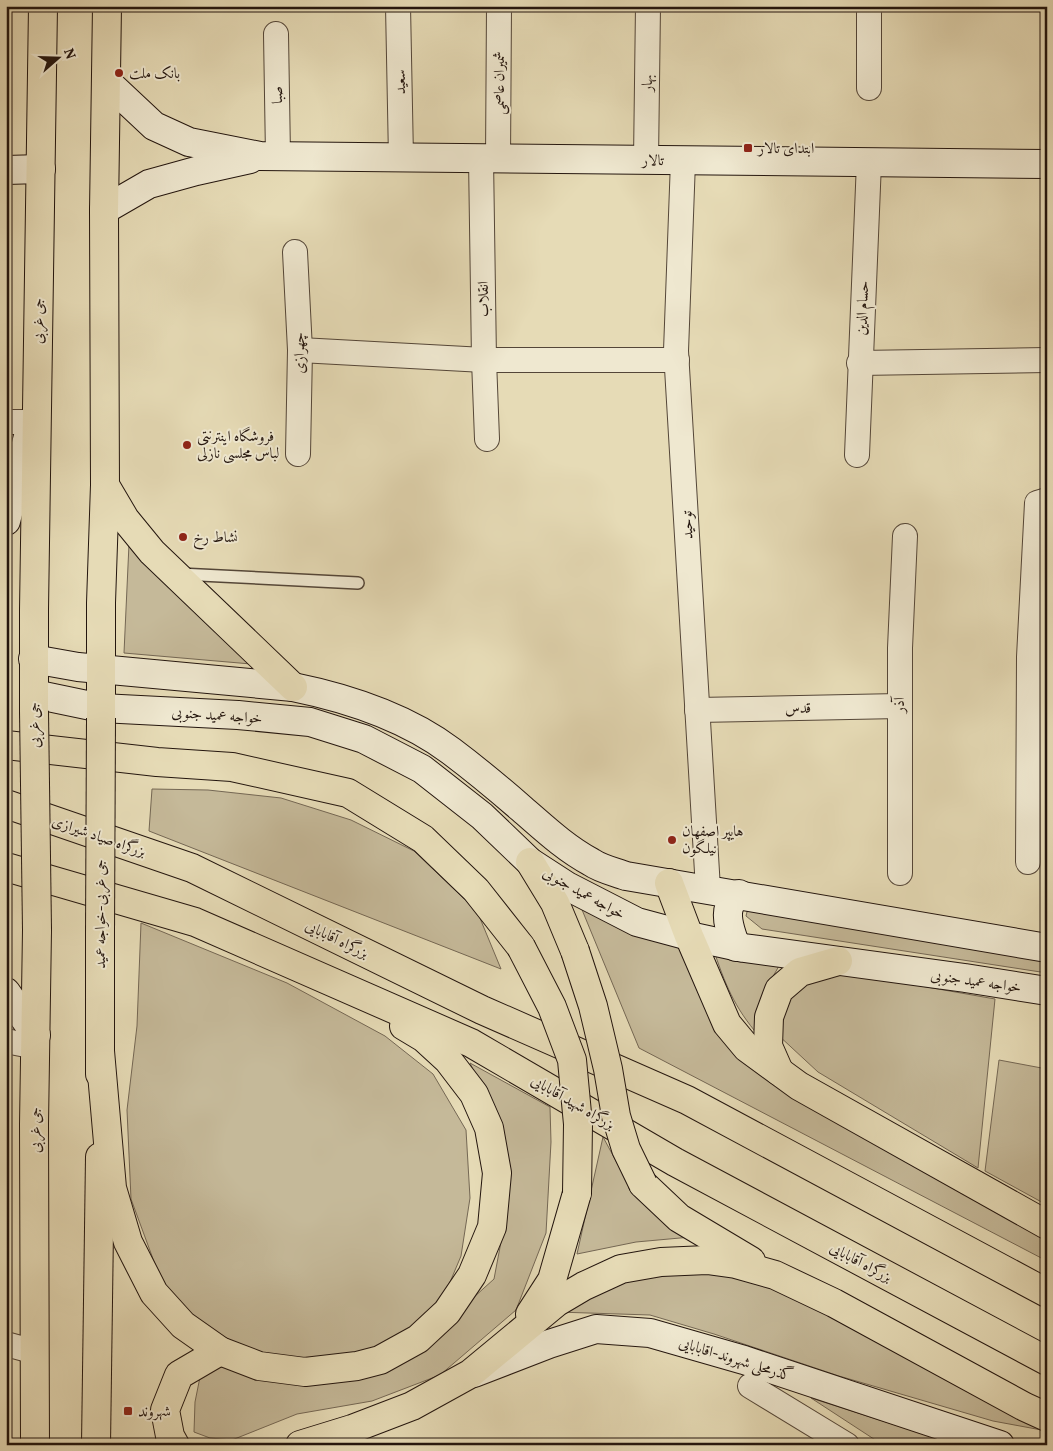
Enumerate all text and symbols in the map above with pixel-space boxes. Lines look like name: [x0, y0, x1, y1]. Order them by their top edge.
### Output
north arrow: [32, 32, 82, 82]
text: N: [58, 46, 79, 62]
street label: شمیران عاصمی: [490, 51, 511, 115]
place label: بانک ملت: [129, 64, 180, 85]
marker: بانک ملت: [113, 67, 125, 79]
street label: سعید: [391, 69, 412, 95]
street label: بهار: [638, 74, 659, 94]
street label: صبا: [268, 86, 289, 104]
place label: ابتدای تالار: [756, 139, 814, 160]
marker: ابتدای تالار: [742, 142, 754, 154]
street label: تالار: [640, 151, 664, 172]
street label: حسام الدین: [852, 280, 876, 336]
street label: انقلاب: [474, 281, 495, 317]
street label: جی غربی: [29, 298, 50, 344]
street label: چهرازی: [290, 332, 311, 374]
place label: فروشگاه اینترنتی لباس مجلسی نازلی: [197, 426, 279, 465]
marker: فروشگاه اینترنتی لباس مجلسی نازلی: [181, 439, 193, 451]
street label: توحید: [677, 510, 700, 540]
place label: نشاط رخ: [193, 528, 238, 550]
marker: نشاط رخ: [177, 531, 189, 543]
street label: آذر: [890, 695, 911, 715]
street label: قدس: [785, 699, 811, 720]
street label: جی غربی: [25, 702, 46, 748]
street label: خواجه عمید جنوبی: [171, 703, 263, 730]
street label: بزرگراه صیاد شیرازی: [49, 811, 149, 863]
place label: هایپر اصفهان نیلگون: [682, 822, 744, 860]
marker: هایپر اصفهان نیلگون: [666, 834, 678, 846]
street label: جی غربی-خواجه عمید: [91, 859, 112, 969]
street label: خواجه عمید جنوبی: [538, 863, 628, 926]
street label: بزرگراه آقابابایی: [301, 915, 372, 965]
street label: خواجه عمید جنوبی: [929, 966, 1022, 999]
street label: بزرگراه شهید آقابابایی: [526, 1070, 619, 1136]
street label: جی غربی: [26, 1107, 47, 1153]
street label: بزرگراه آقابابایی: [825, 1237, 896, 1289]
street label: گذرمحلی شهروند-اقابابایی: [676, 1331, 796, 1388]
place label: شهروند: [138, 1402, 171, 1423]
marker: شهروند: [122, 1405, 134, 1417]

